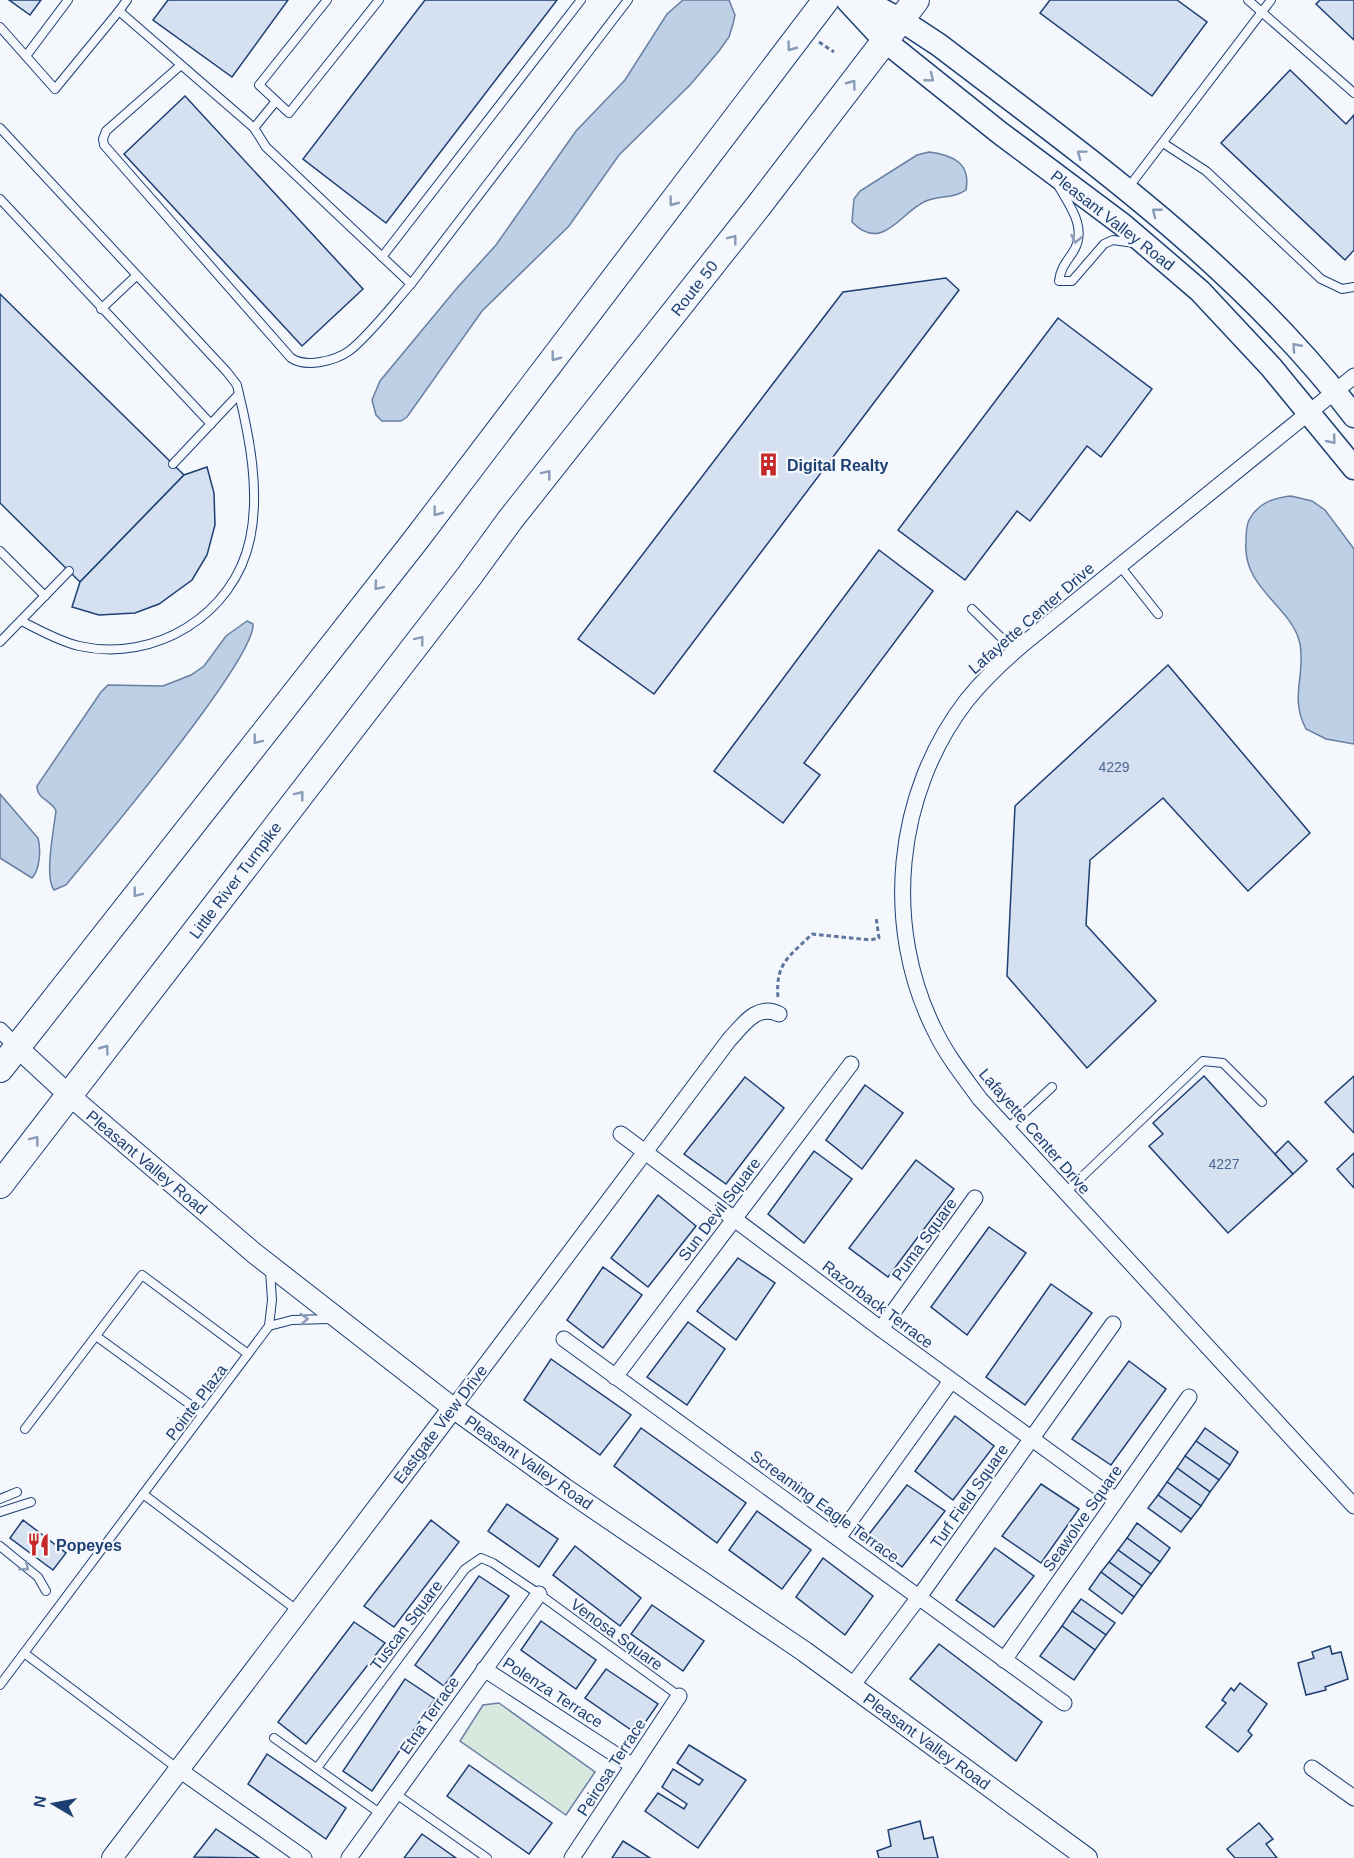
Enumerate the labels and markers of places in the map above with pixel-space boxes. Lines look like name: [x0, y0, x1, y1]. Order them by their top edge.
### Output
building icon: Digital Realty: [756, 452, 782, 478]
place label: Digital Realty: [787, 457, 888, 474]
restaurant icon: Popeyes: [25, 1532, 51, 1558]
place label: Popeyes: [56, 1537, 122, 1554]

